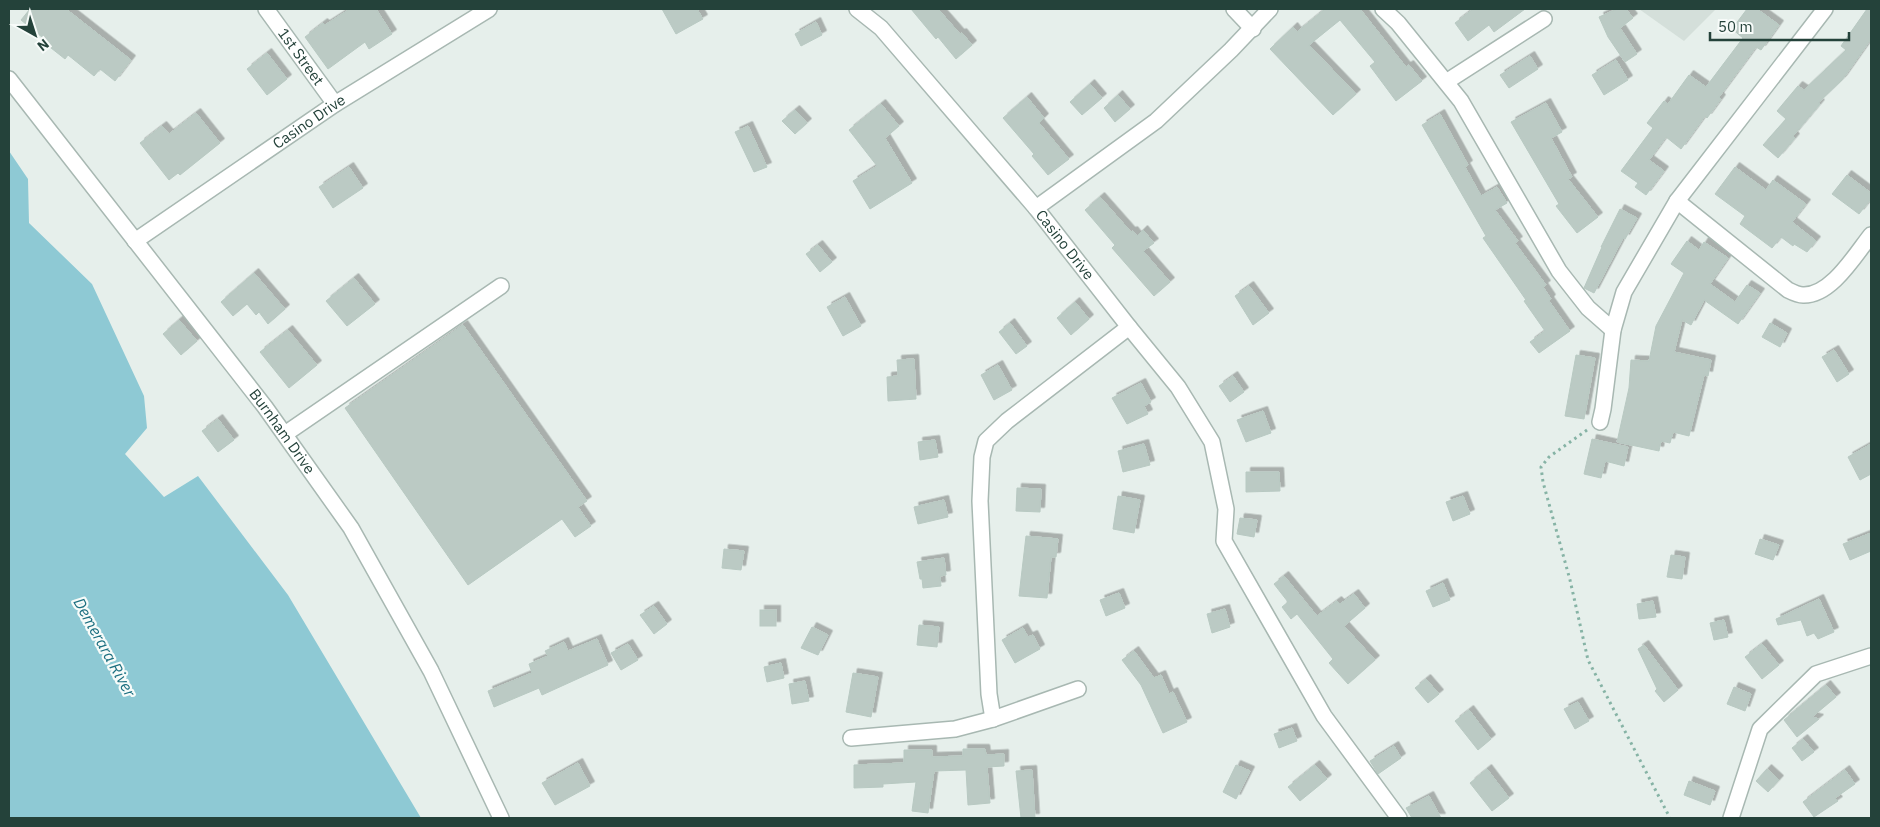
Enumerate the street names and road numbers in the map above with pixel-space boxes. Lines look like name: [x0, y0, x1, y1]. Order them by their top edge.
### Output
street label: 1st Street: [274, 24, 328, 89]
street label: Casino Drive: [269, 90, 349, 153]
street label: Casino Drive: [1032, 206, 1099, 283]
street label: Burnham Drive: [245, 385, 320, 478]

